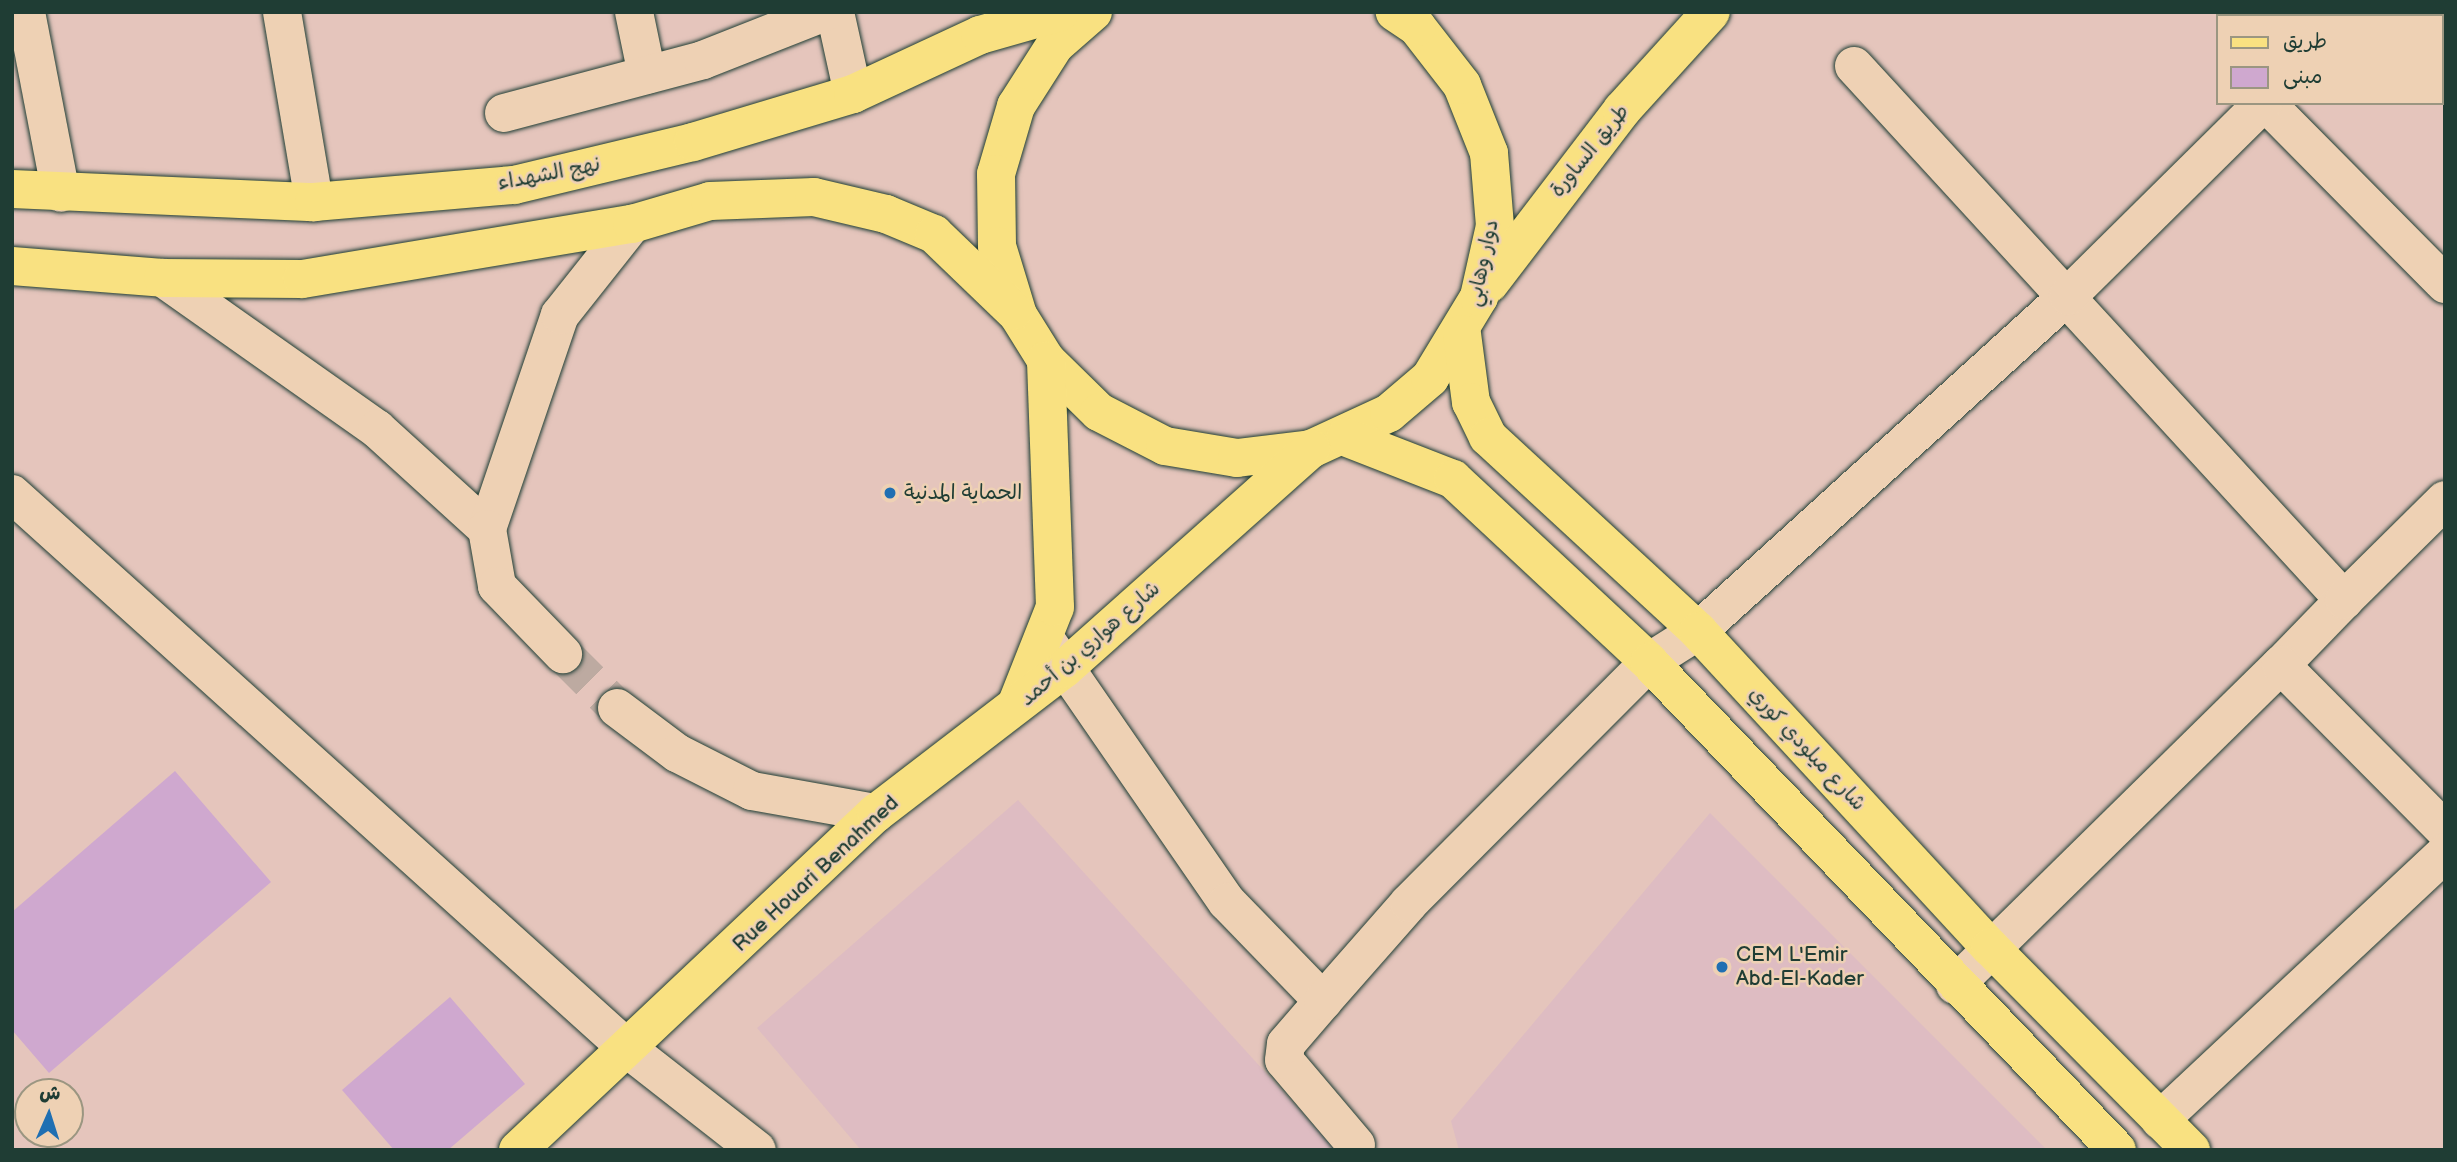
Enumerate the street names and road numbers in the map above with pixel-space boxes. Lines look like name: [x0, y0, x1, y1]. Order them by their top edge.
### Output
street label: طريق الساورة: [1545, 100, 1635, 202]
street label: نهج الشهداء: [495, 152, 603, 196]
street label: دوار وهابي: [1461, 217, 1505, 309]
street label: شارع هواري بن أحمد: [1015, 576, 1165, 712]
street label: شارع ميلودي كوري: [1743, 682, 1871, 816]
street label: Rue Houari Benahmed: [728, 791, 904, 957]

